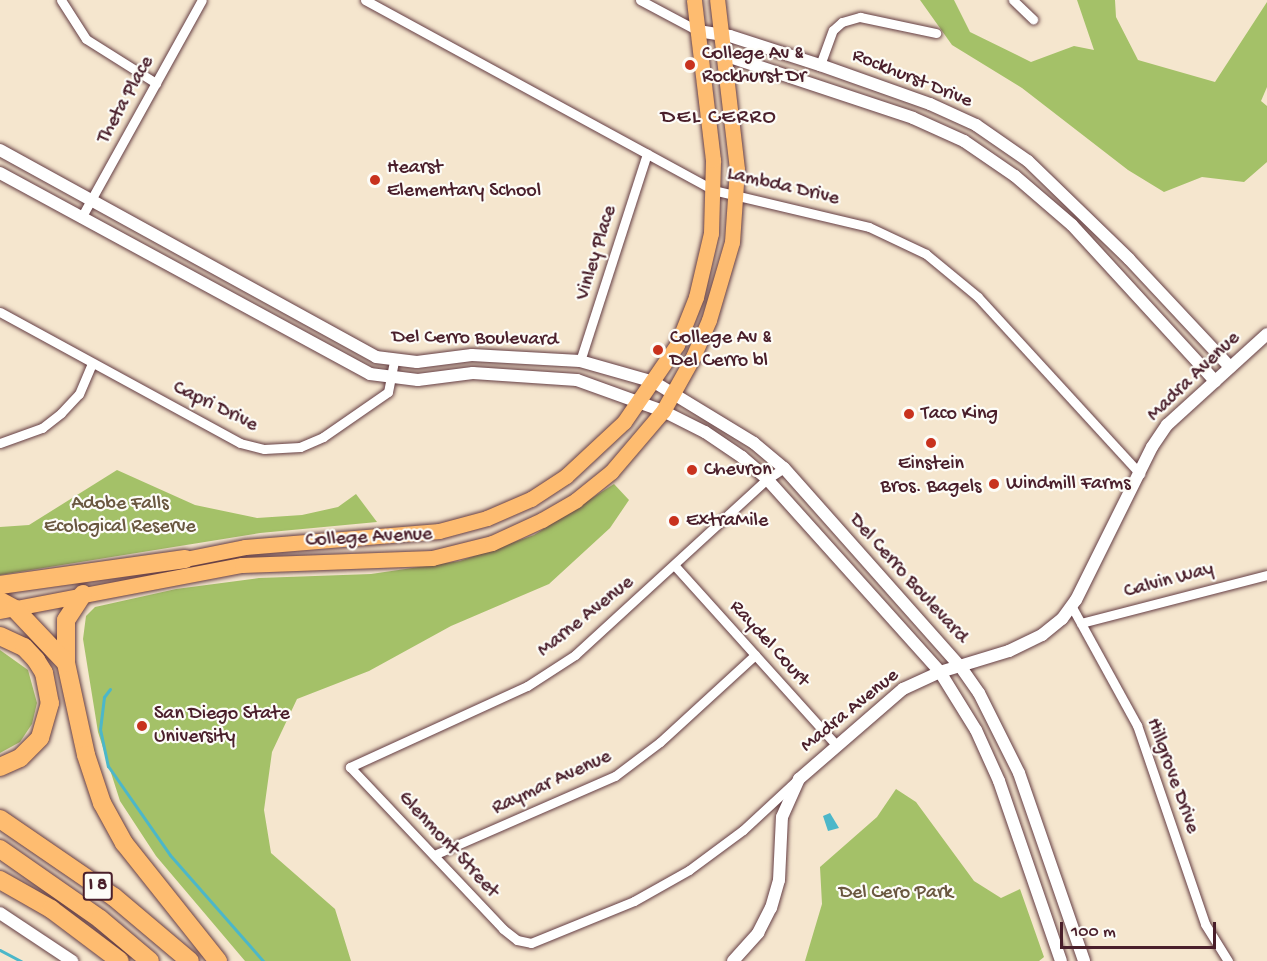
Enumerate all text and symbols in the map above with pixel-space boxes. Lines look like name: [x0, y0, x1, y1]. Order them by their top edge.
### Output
place label: College Av & Rockhurst Dr: [702, 42, 806, 89]
street label: Rockhurst Drive: [848, 44, 976, 114]
street label: Theta Place: [92, 52, 160, 148]
marker: College Av & Rockhurst Dr: [683, 58, 697, 72]
district label: DEL CERRO: [661, 106, 777, 132]
place label: Hearst Elementary School: [387, 156, 541, 203]
street label: Lambda Drive: [725, 162, 841, 212]
marker: Hearst Elementary School: [368, 173, 382, 187]
street label: Vinley Place: [571, 203, 623, 303]
street label: Del Cerro Boulevard: [392, 326, 558, 352]
place label: College Av & Del Cerro bl: [670, 326, 771, 373]
street label: Madra Avenue: [1143, 327, 1245, 427]
marker: College Av & Del Cerro bl: [651, 343, 665, 357]
street label: Capri Drive: [169, 376, 261, 438]
place label: Taco King: [921, 402, 998, 426]
marker: Taco King: [902, 407, 916, 421]
marker: Einstein Bros. Bagels: [924, 436, 938, 450]
place label: Einstein Bros. Bagels: [881, 452, 981, 499]
place label: Chevron: [704, 458, 772, 482]
marker: Chevron: [685, 463, 699, 477]
place label: Windmill Farms: [1006, 472, 1131, 496]
marker: Windmill Farms: [987, 477, 1001, 491]
park label: Adobe Falls Ecological Reserve: [44, 492, 196, 539]
place label: ExtraMile: [686, 509, 768, 533]
street label: Del Cerro Boulevard: [843, 509, 973, 649]
marker: ExtraMile: [667, 514, 681, 528]
street label: College Avenue: [305, 523, 433, 553]
street label: Calvin Way: [1122, 558, 1216, 604]
street label: Marne Avenue: [533, 571, 639, 663]
street label: Raydel Court: [724, 596, 814, 692]
street label: Madra Avenue: [796, 664, 904, 758]
place label: San Diego State University: [154, 702, 290, 749]
street label: Hillgrove Drive: [1140, 715, 1204, 837]
marker: San Diego State University: [135, 719, 149, 733]
street label: Raymar Avenue: [489, 745, 615, 821]
street label: Glenmont Street: [392, 787, 504, 903]
road number: I 8: [82, 871, 114, 901]
park label: Del Cero Park: [839, 881, 953, 905]
scale bar: [1063, 910, 1219, 948]
text: 100 m: [1071, 922, 1116, 943]

